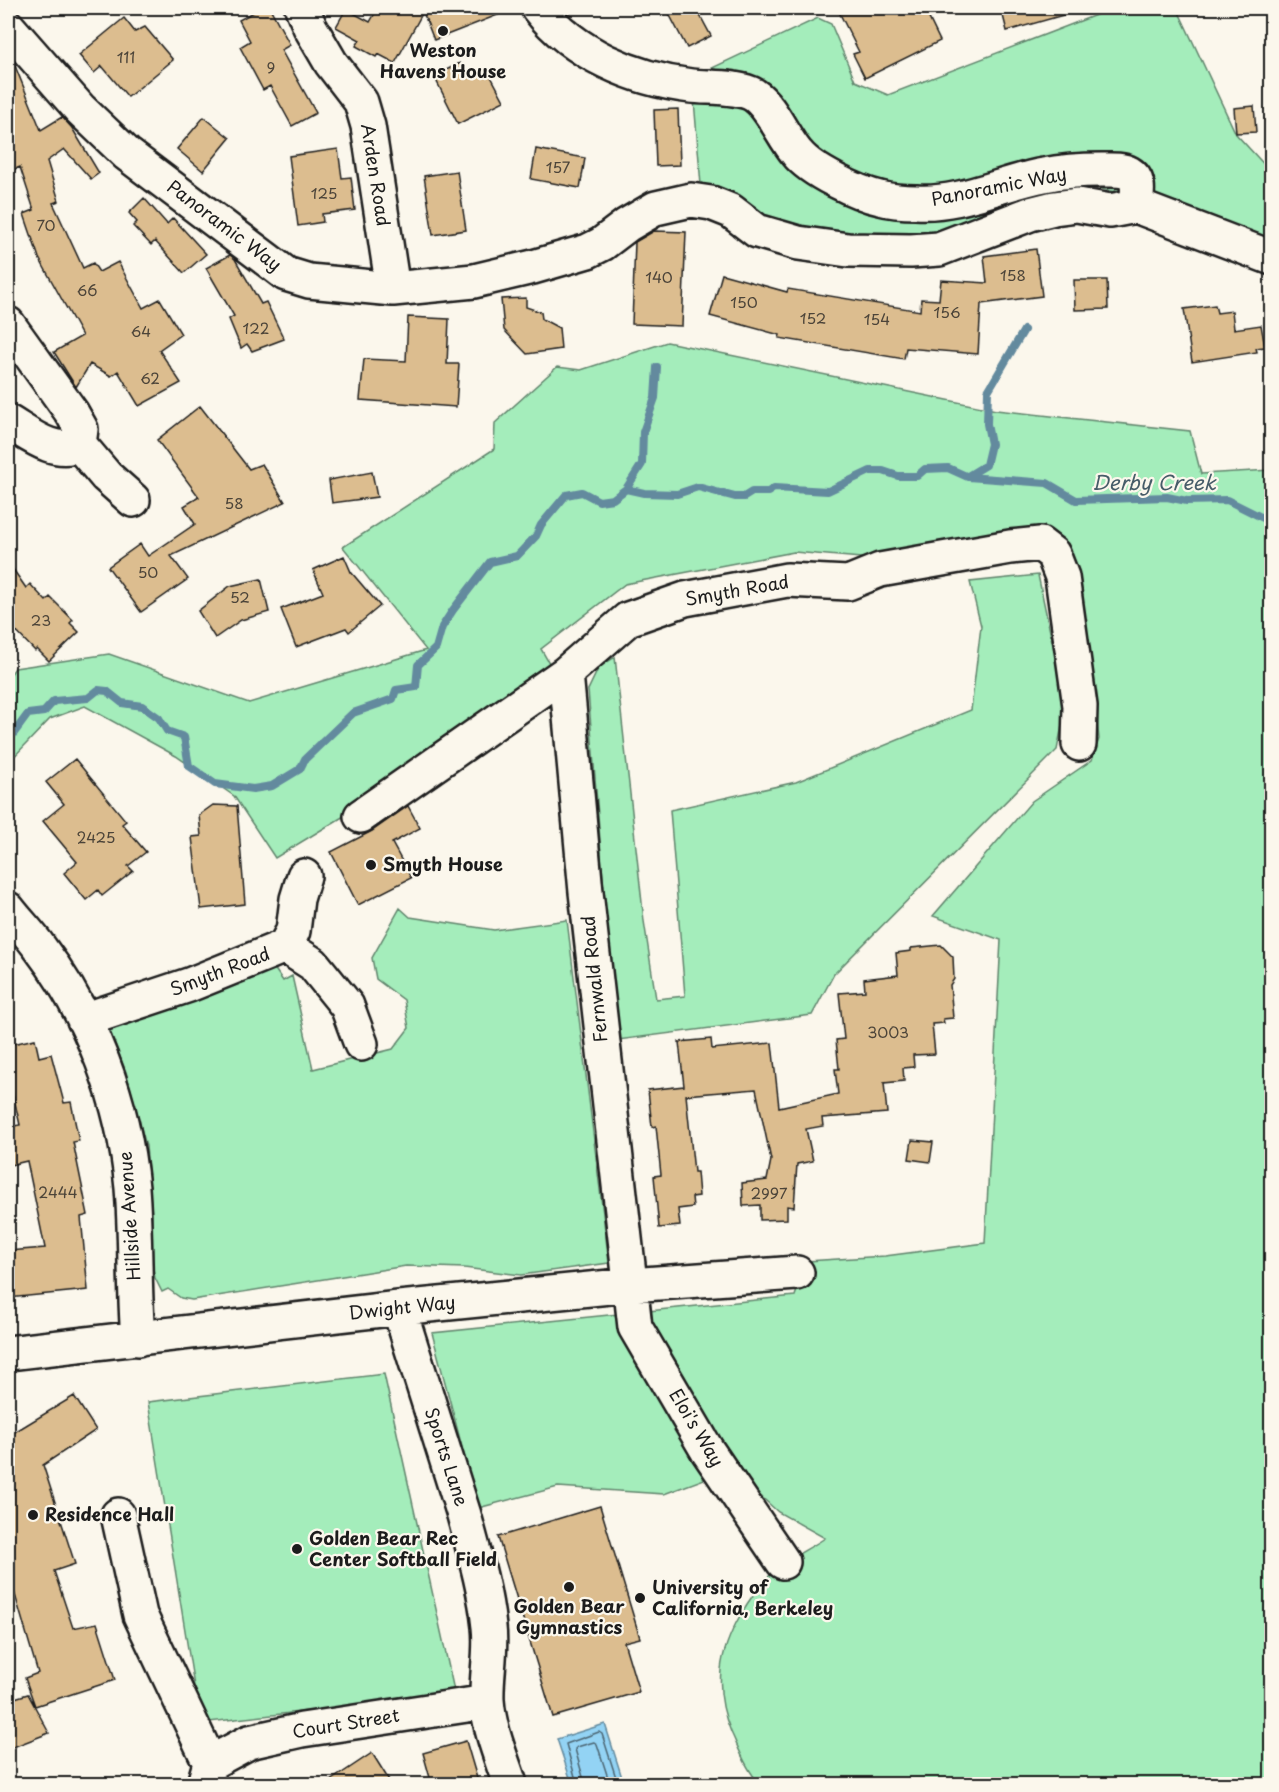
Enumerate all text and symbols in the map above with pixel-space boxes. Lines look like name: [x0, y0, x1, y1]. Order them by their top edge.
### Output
marker: Weston Havens House: [436, 24, 450, 38]
place label: Weston Havens House: [380, 36, 506, 84]
house number: 111: [117, 45, 135, 68]
house number: 9: [267, 55, 275, 78]
street label: Arden Road: [355, 122, 398, 228]
house number: 157: [546, 155, 571, 178]
street label: Panoramic Way: [929, 159, 1069, 212]
street label: Panoramic Way: [162, 173, 288, 277]
house number: 125: [311, 181, 337, 204]
house number: 70: [36, 213, 56, 236]
house number: 158: [1000, 263, 1026, 286]
house number: 140: [645, 265, 673, 288]
house number: 66: [77, 278, 97, 301]
house number: 150: [730, 290, 758, 313]
house number: 156: [934, 300, 960, 323]
house number: 152: [800, 306, 826, 329]
house number: 154: [864, 307, 890, 330]
house number: 122: [243, 316, 269, 339]
house number: 64: [131, 319, 151, 342]
house number: 62: [140, 366, 160, 389]
water label: Derby Creek: [1092, 467, 1217, 497]
house number: 58: [224, 491, 244, 514]
house number: 50: [138, 560, 158, 583]
street label: Smyth Road: [683, 567, 791, 612]
house number: 52: [230, 585, 250, 608]
house number: 23: [31, 608, 51, 631]
house number: 2425: [77, 825, 115, 848]
place label: Smyth House: [383, 850, 503, 877]
marker: Smyth House: [364, 858, 378, 872]
street label: Fernwald Road: [573, 914, 614, 1044]
street label: Smyth Road: [165, 939, 273, 1002]
house number: 3003: [867, 1020, 909, 1043]
street label: Hillside Avenue: [111, 1151, 146, 1282]
house number: 2444: [38, 1180, 78, 1203]
house number: 2997: [751, 1181, 788, 1204]
street label: Dwight Way: [347, 1287, 457, 1326]
street label: Eloi's Way: [663, 1383, 731, 1472]
street label: Sports Lane: [419, 1404, 476, 1509]
place label: Residence Hall: [45, 1500, 174, 1527]
marker: Residence Hall: [26, 1508, 40, 1522]
place label: Golden Bear Rec Center Softball Field: [309, 1524, 497, 1572]
marker: Golden Bear Rec Center Softball Field: [290, 1542, 304, 1556]
place label: University of California, Berkeley: [652, 1573, 833, 1621]
marker: Golden Bear Gymnastics: [562, 1580, 576, 1594]
marker: University of California, Berkeley: [633, 1591, 647, 1605]
place label: Golden Bear Gymnastics: [513, 1592, 625, 1640]
street label: Court Street: [290, 1701, 401, 1744]

